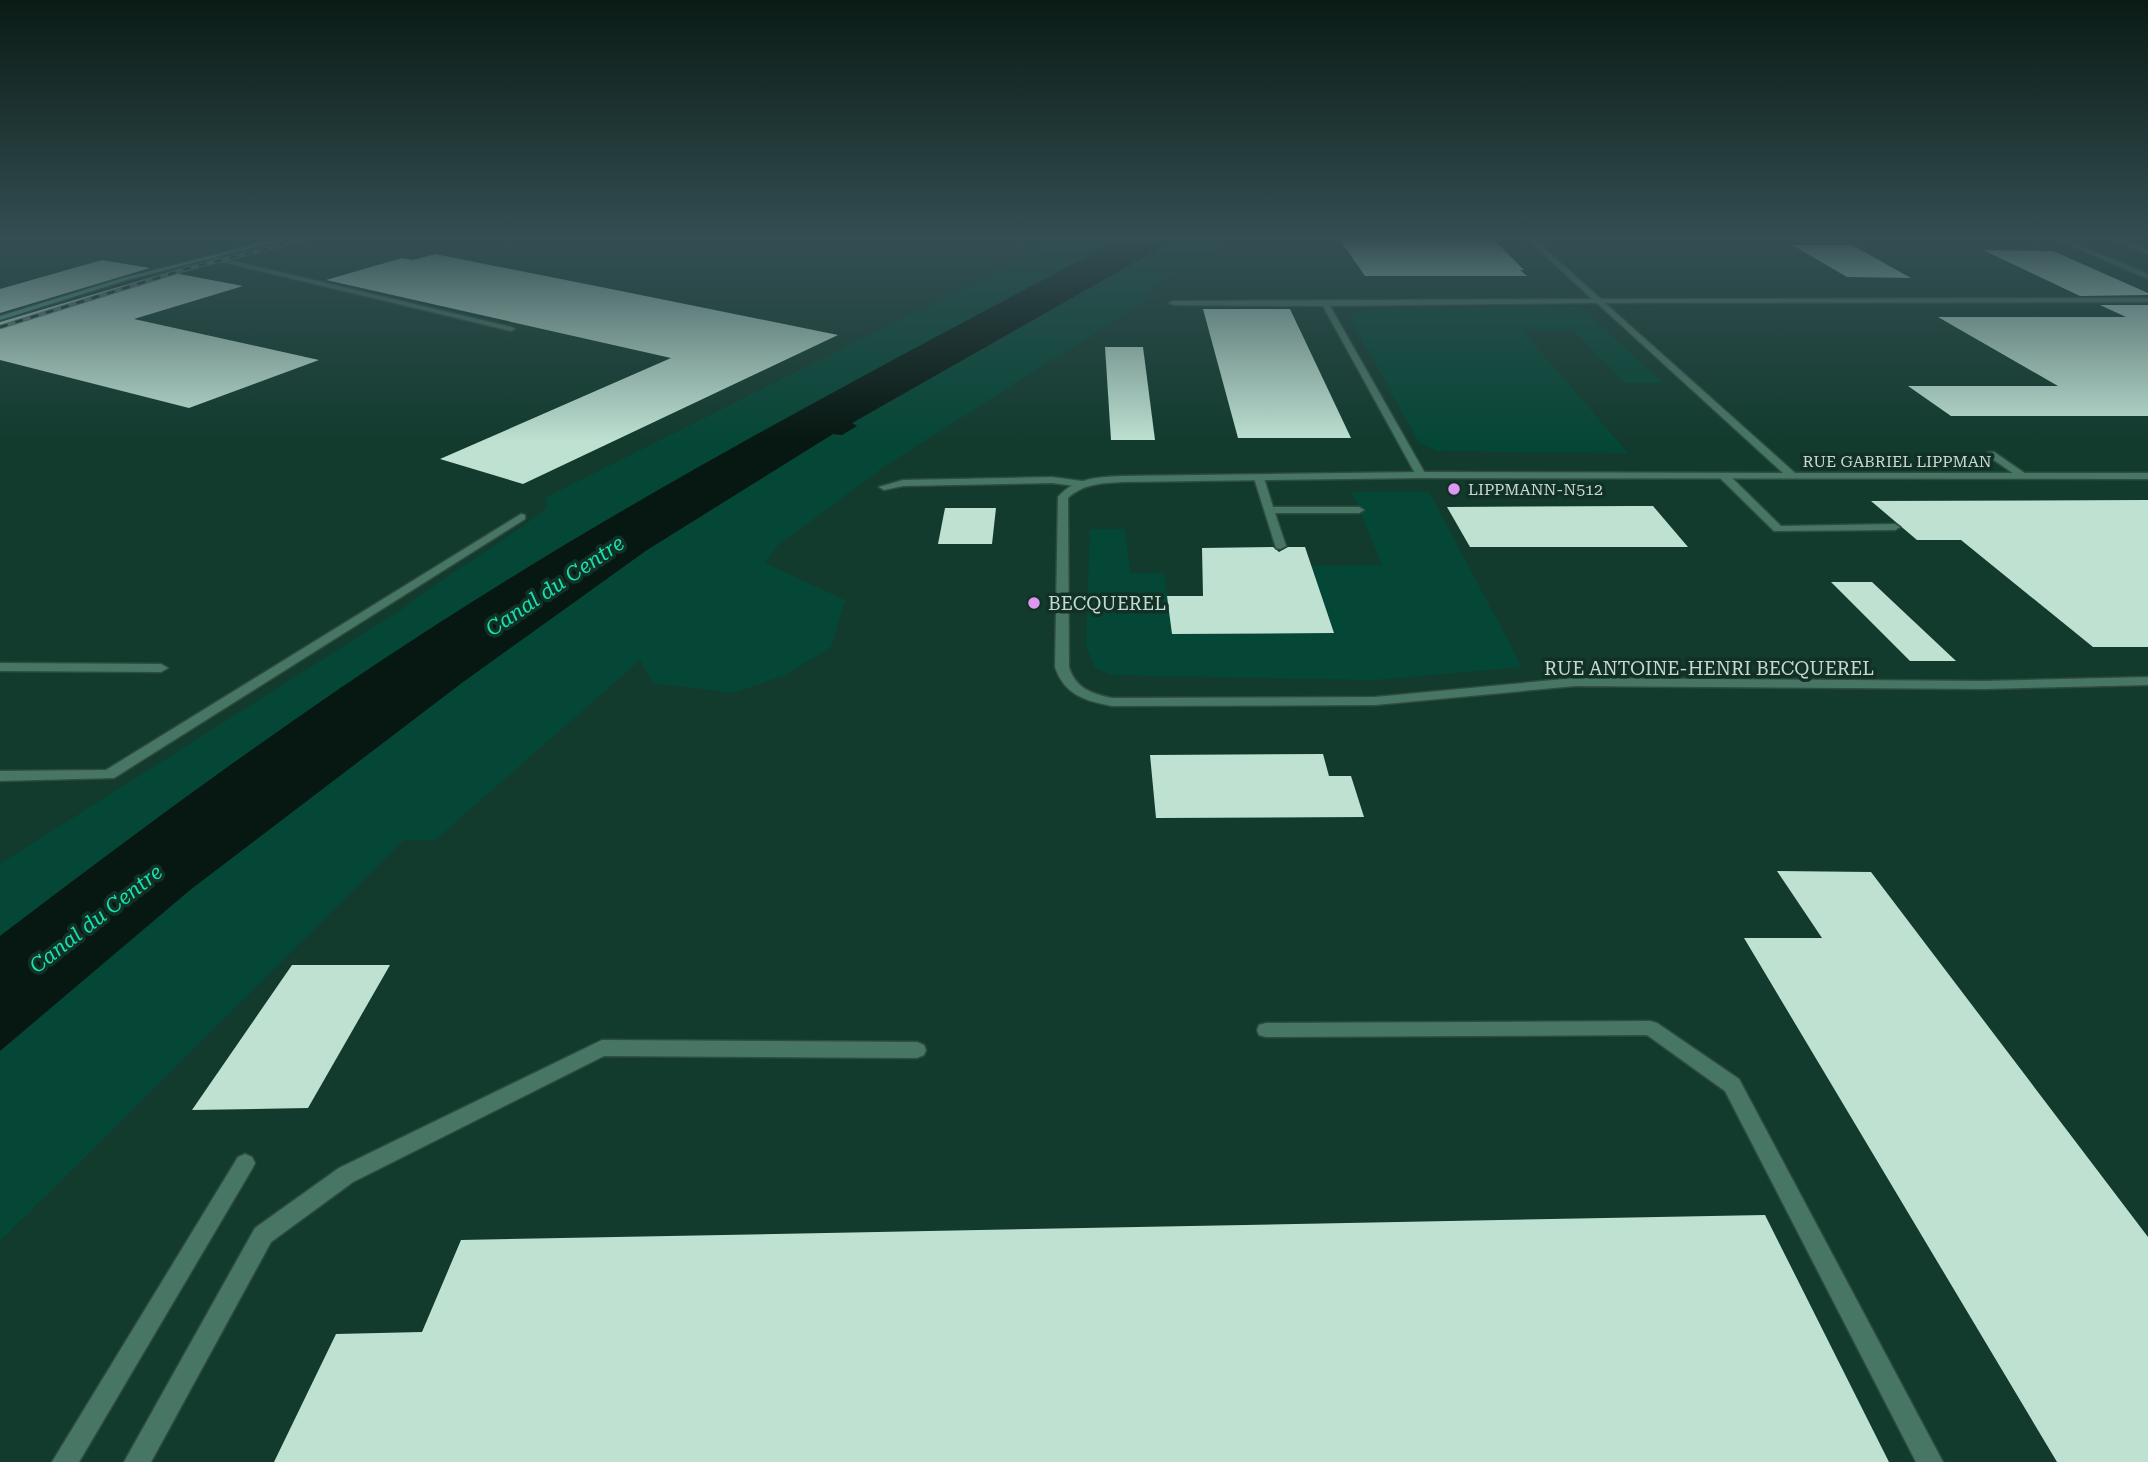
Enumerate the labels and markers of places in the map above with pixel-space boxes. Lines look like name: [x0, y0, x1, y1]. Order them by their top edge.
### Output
place label: LIPPMANN-N512: [1468, 480, 1603, 499]
marker: LIPPMANN-N512: [1446, 481, 1462, 497]
place label: BECQUEREL: [1048, 592, 1166, 615]
marker: BECQUEREL: [1026, 595, 1042, 611]

